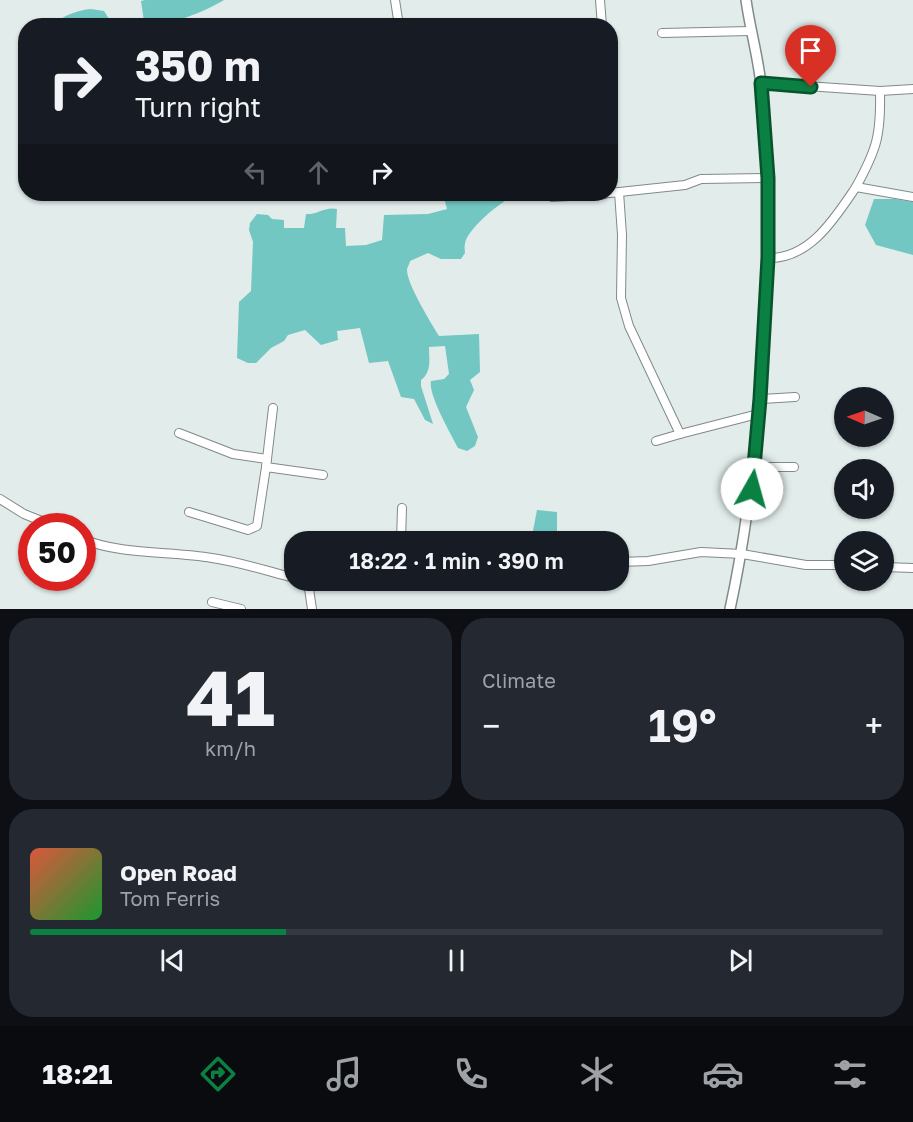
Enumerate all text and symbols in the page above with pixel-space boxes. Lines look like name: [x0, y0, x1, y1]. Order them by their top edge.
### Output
pin: [785, 25, 836, 87]
icon: arrive: [794, 34, 827, 67]
text: 350 m: [135, 40, 261, 90]
icon: right: [36, 42, 114, 120]
text: Turn right: [135, 91, 261, 123]
icon: left: [239, 156, 272, 189]
icon: ahead: [302, 156, 335, 189]
icon: right: [365, 156, 398, 189]
north arrow: [834, 387, 894, 447]
map controls: [834, 387, 894, 591]
position arrow: [720, 457, 784, 521]
button: sound: [834, 459, 894, 519]
speed limit sign: 50: [18, 513, 96, 591]
button: layers: [834, 531, 894, 591]
text: 18:22 · 1 min · 390 m: [349, 547, 564, 574]
text: 41: [186, 650, 275, 743]
text: Climate: [482, 668, 556, 692]
text: 19°: [648, 698, 717, 752]
text: −: [482, 706, 500, 745]
text: +: [865, 706, 883, 745]
text: km/h: [205, 736, 256, 760]
text: Open Road: [120, 859, 237, 886]
text: Tom Ferris: [120, 886, 220, 910]
icon: previous: [156, 944, 189, 977]
icon: pause: [440, 944, 473, 977]
icon: next: [724, 944, 757, 977]
icon: directions: [197, 1053, 239, 1095]
icon: music: [323, 1053, 365, 1095]
icon: phone: [450, 1053, 492, 1095]
icon: climate: [576, 1053, 618, 1095]
icon: car: [702, 1053, 744, 1095]
icon: filters: [829, 1053, 871, 1095]
text: 18:21: [42, 1058, 112, 1090]

